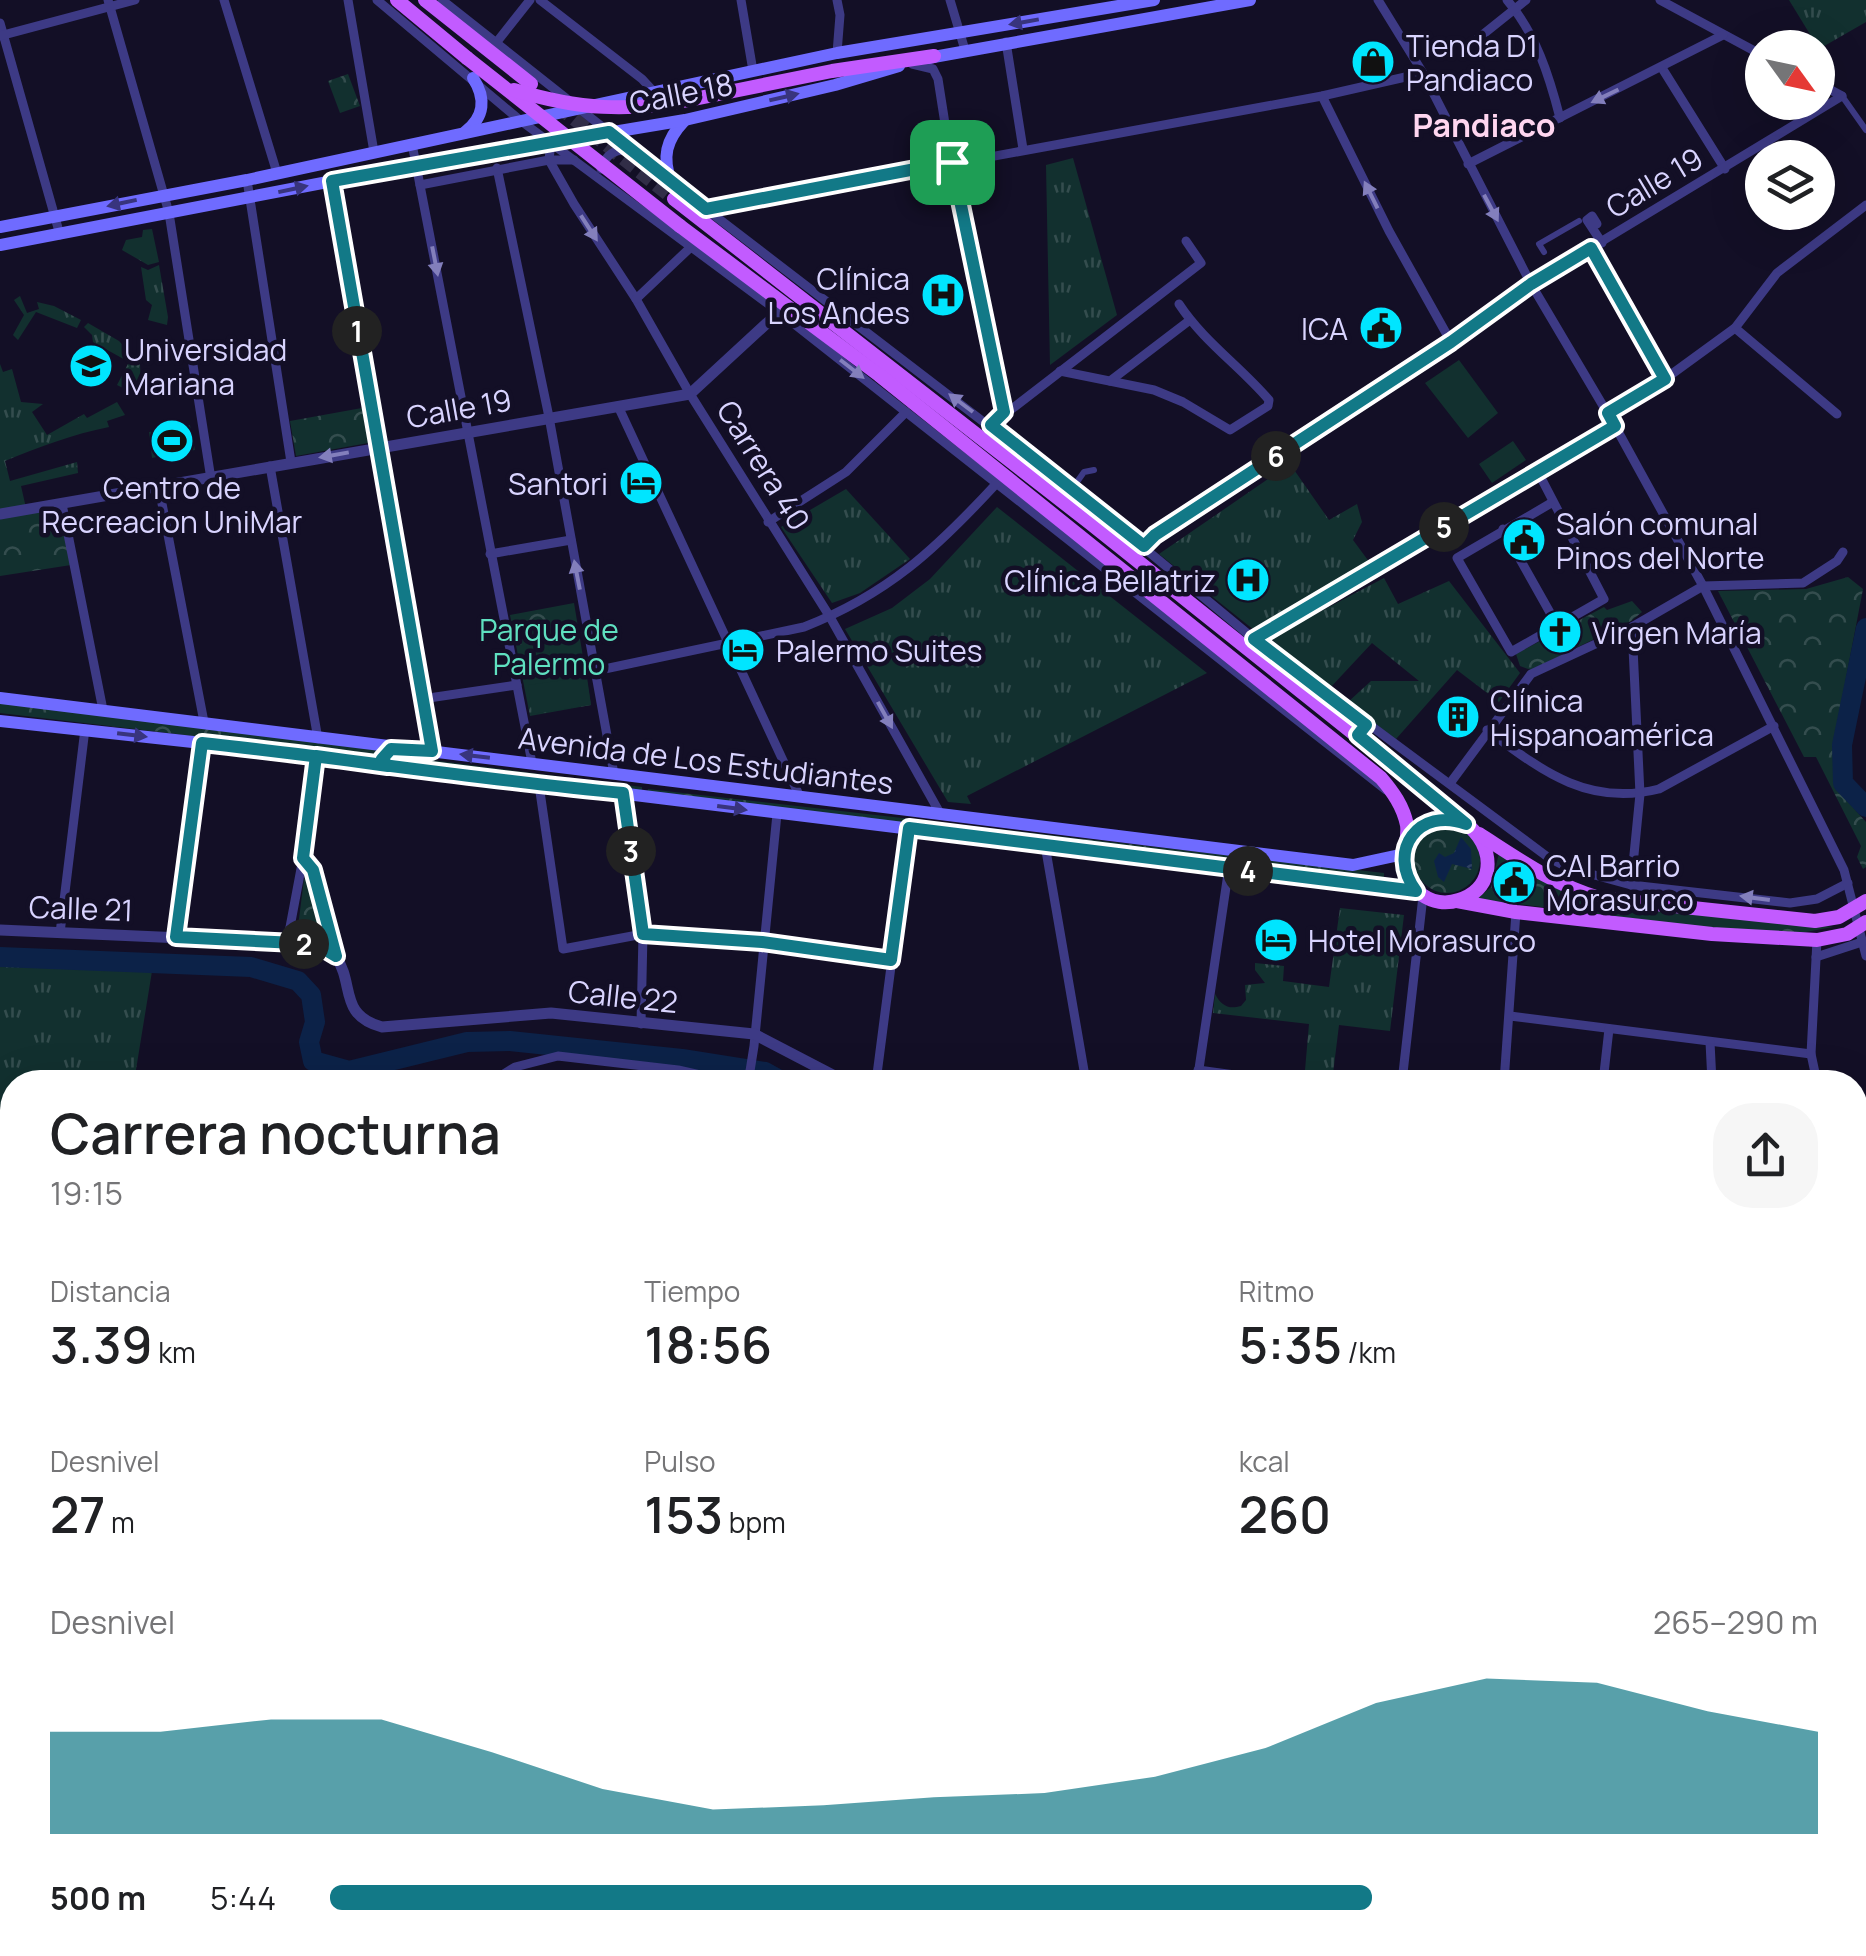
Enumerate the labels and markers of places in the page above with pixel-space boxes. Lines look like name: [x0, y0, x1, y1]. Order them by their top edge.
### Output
place label: Tienda D1 Pandiaco: [1406, 25, 1538, 100]
shop icon: Tienda D1 Pandiaco: [1350, 39, 1396, 85]
pin: [910, 120, 995, 205]
place label: Clínica Los Andes: [768, 258, 910, 333]
hospital icon: Clínica Los Andes: [920, 272, 966, 318]
public building icon: ICA: [1358, 305, 1404, 351]
pin: 1: [332, 306, 382, 356]
place label: ICA: [1301, 308, 1348, 349]
place label: Universidad Mariana: [124, 329, 287, 404]
school or university icon: Universidad Mariana: [68, 343, 114, 389]
sports icon: Centro de Recreacion UniMar: [149, 418, 195, 464]
pin: 6: [1251, 431, 1301, 481]
hotel icon: Santori: [618, 460, 664, 506]
place label: Santori: [508, 463, 608, 504]
place label: Centro de Recreacion UniMar: [42, 467, 303, 542]
pin: 5: [1419, 502, 1469, 552]
place label: Salón comunal Pinos del Norte: [1556, 503, 1765, 578]
public building icon: Salón comunal Pinos del Norte: [1501, 517, 1547, 563]
hospital icon: Clínica Bellatriz: [1225, 557, 1271, 603]
place label: Clínica Bellatriz: [1004, 560, 1216, 601]
church icon: Virgen María: [1537, 609, 1583, 655]
place label: Virgen María: [1592, 612, 1762, 653]
hotel icon: Palermo Suites: [720, 627, 766, 673]
place label: Palermo Suites: [776, 630, 983, 671]
place label: Clínica Hispanoamérica: [1490, 680, 1714, 755]
building icon: Clínica Hispanoamérica: [1435, 694, 1481, 740]
pin: 3: [606, 826, 656, 876]
place label: CAI Barrio Morasurco: [1546, 845, 1694, 920]
pin: 4: [1223, 846, 1273, 896]
public building icon: CAI Barrio Morasurco: [1491, 859, 1537, 905]
hotel icon: Hotel Morasurco: [1253, 917, 1299, 963]
pin: 2: [279, 919, 329, 969]
place label: Hotel Morasurco: [1308, 920, 1536, 961]

